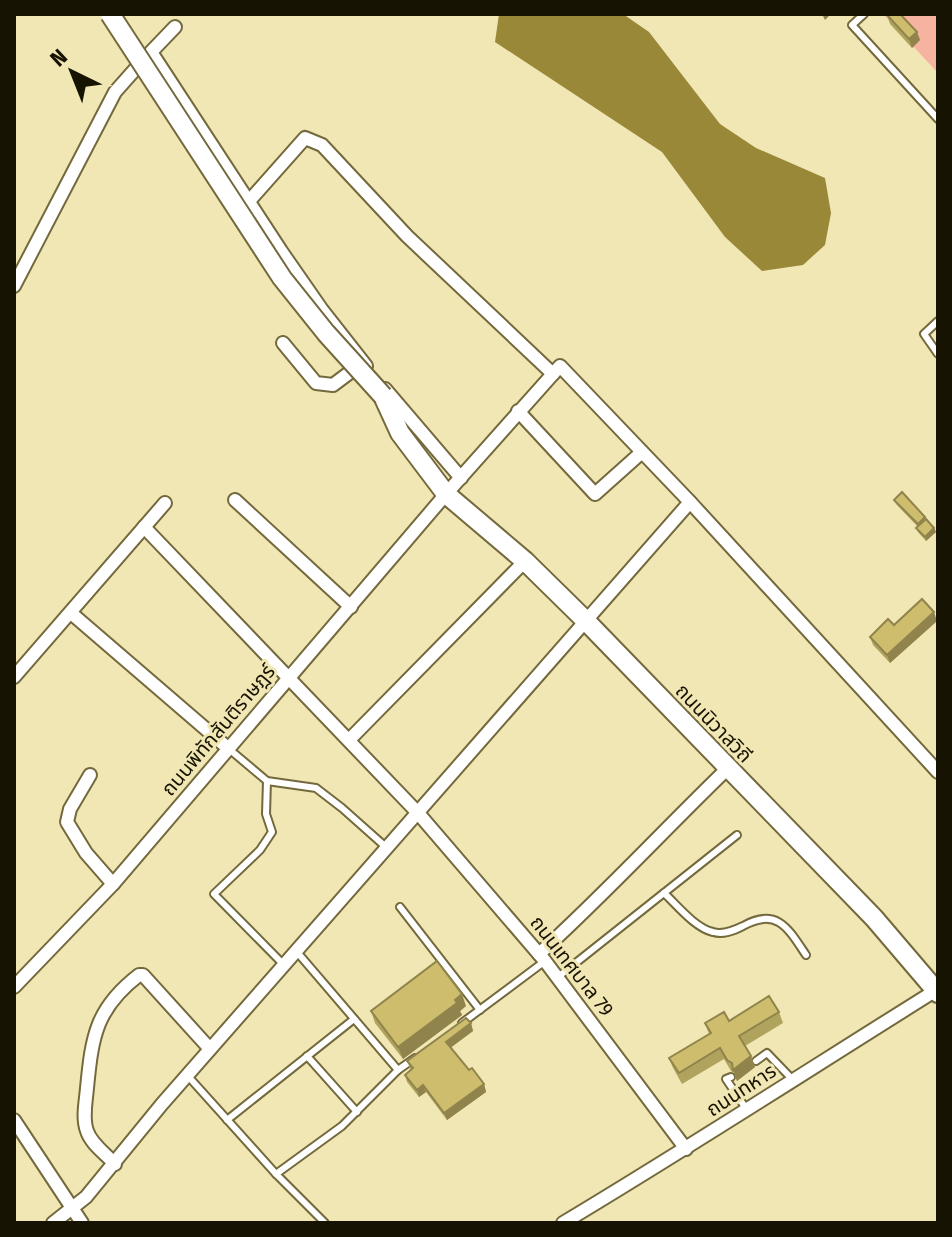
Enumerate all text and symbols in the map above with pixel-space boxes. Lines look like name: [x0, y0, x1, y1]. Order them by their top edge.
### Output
north arrow: [32, 32, 112, 112]
text: N: [45, 43, 73, 72]
street label: ถนนพิทักสันติราษฎร์: [156, 659, 280, 800]
street label: ถนนนิวาสวิถี: [671, 679, 757, 767]
street label: ถนนเทศบาล 79: [525, 911, 619, 1021]
street label: ถนนทหาร: [702, 1059, 780, 1121]

